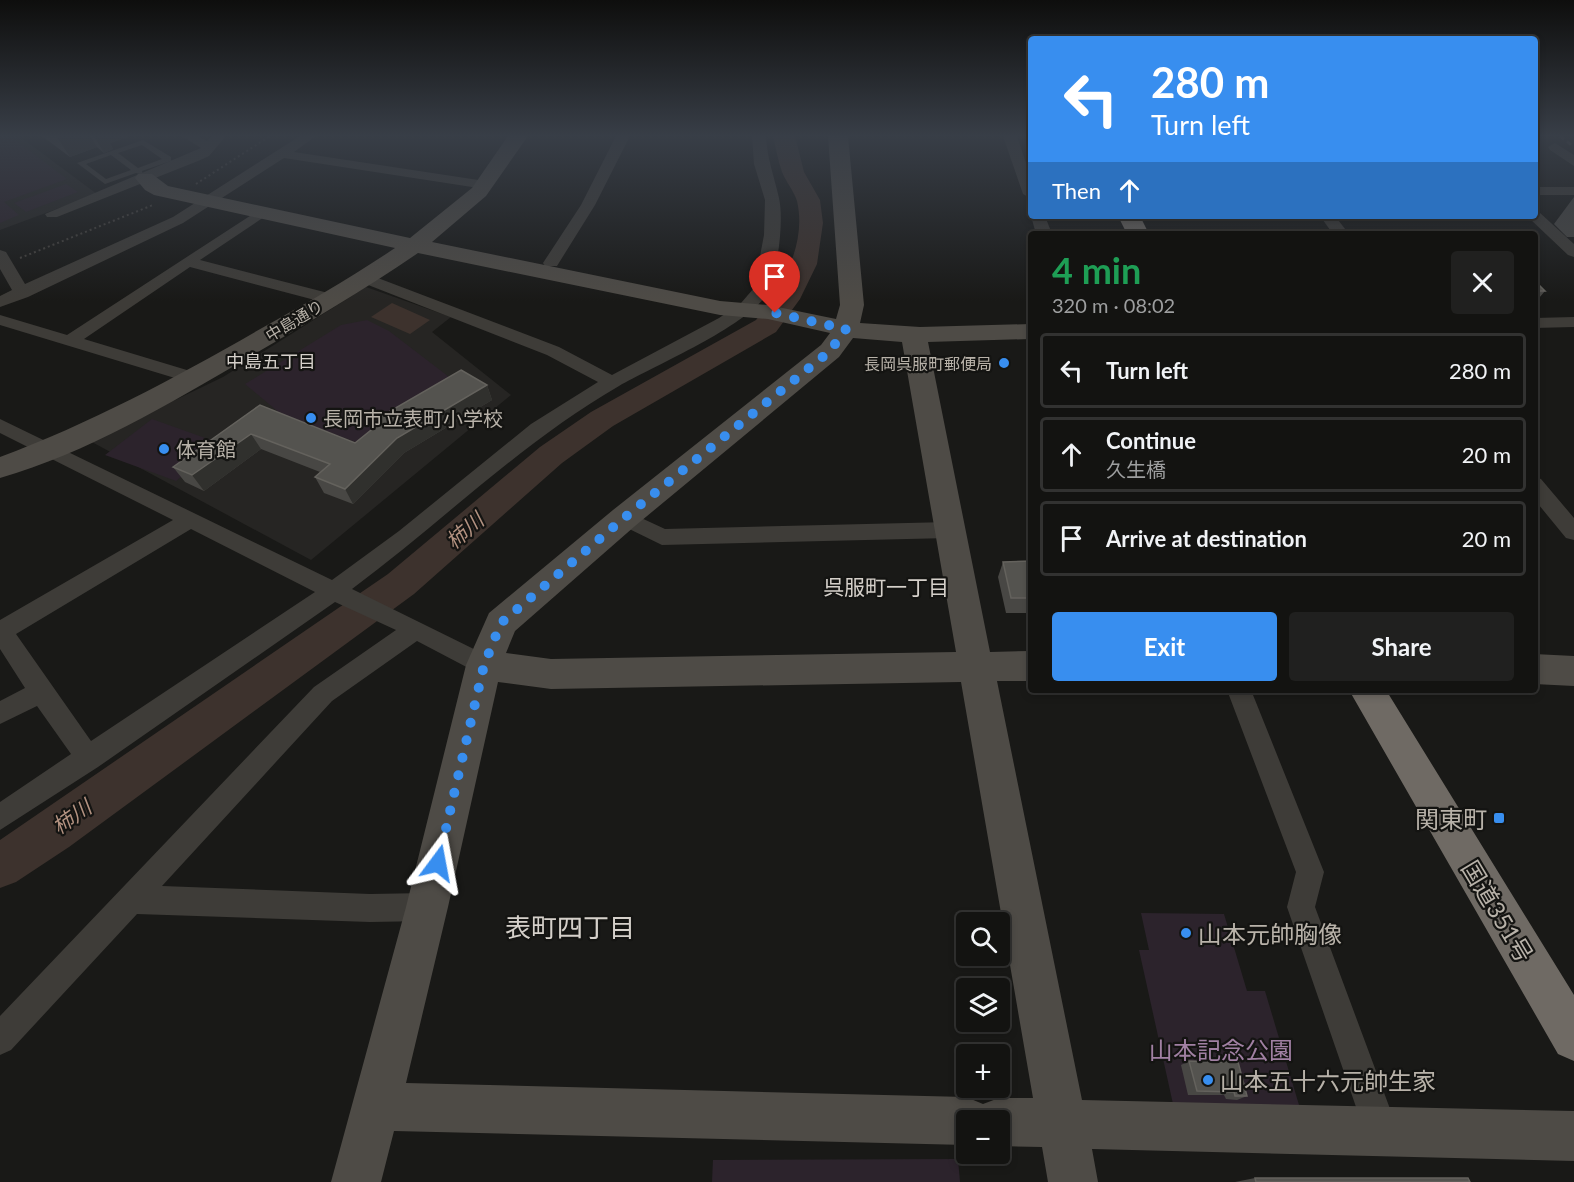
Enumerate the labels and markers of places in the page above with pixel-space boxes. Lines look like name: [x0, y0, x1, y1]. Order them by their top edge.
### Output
pin: [749, 251, 800, 313]
place label: 長岡呉服町郵便局: [864, 354, 992, 373]
marker: 長岡呉服町郵便局: [997, 356, 1011, 370]
place label: 長岡市立表町小学校: [323, 406, 503, 430]
marker: 長岡市立表町小学校: [304, 411, 318, 425]
place label: 体育館: [176, 437, 236, 461]
marker: 体育館: [157, 442, 171, 456]
place label: 関東町: [1415, 804, 1487, 833]
marker: 関東町: [1492, 811, 1506, 825]
place label: 山本元帥胸像: [1198, 919, 1342, 948]
marker: 山本元帥胸像: [1179, 926, 1193, 940]
place label: 山本五十六元帥生家: [1220, 1066, 1436, 1095]
marker: 山本五十六元帥生家: [1201, 1073, 1215, 1087]

